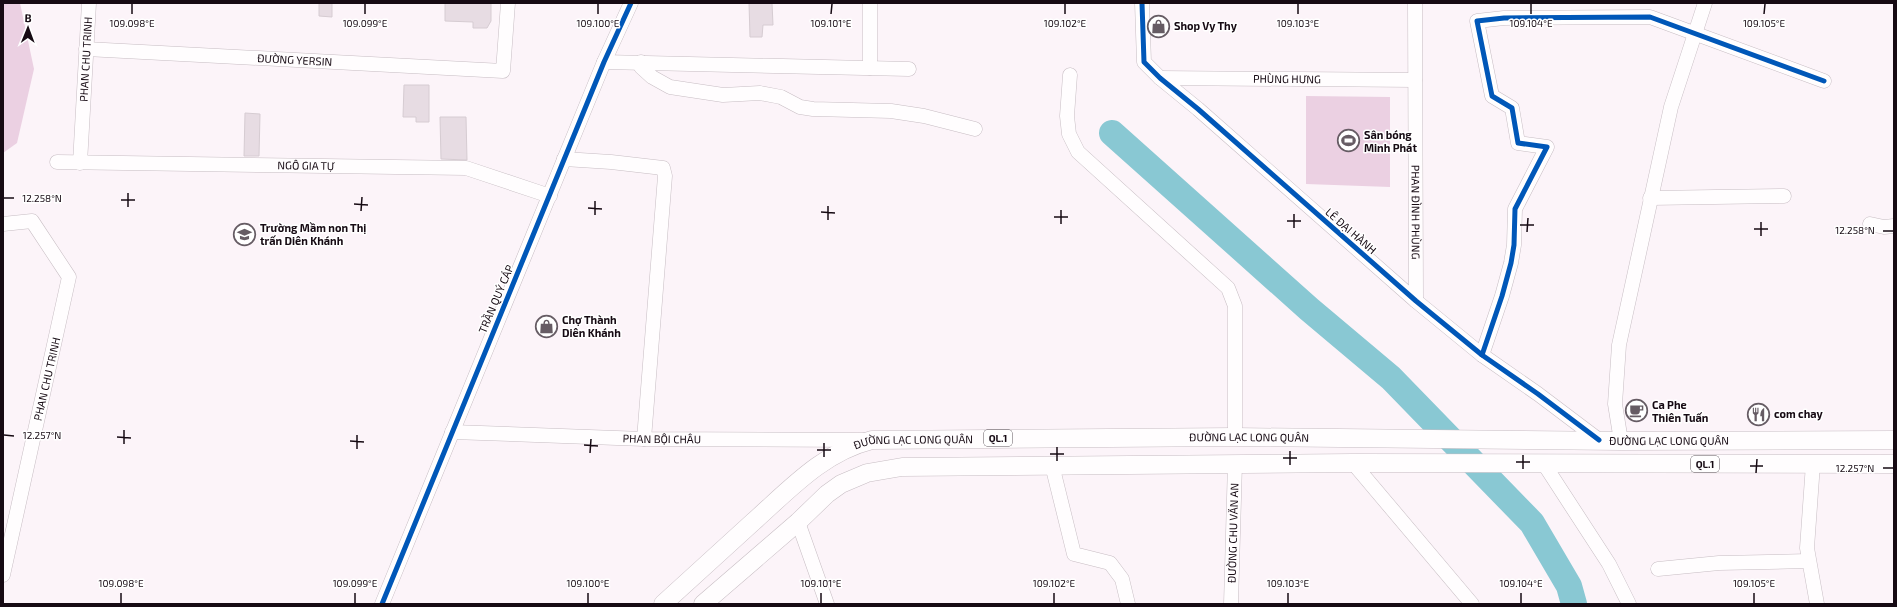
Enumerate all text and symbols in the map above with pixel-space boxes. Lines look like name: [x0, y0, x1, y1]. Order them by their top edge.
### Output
north arrow: [8, 8, 48, 48]
text: B: [25, 11, 32, 24]
shop icon: Shop Vy Thy: [1145, 13, 1171, 39]
street label: PHAN CHU TRINH: [76, 16, 94, 102]
text: 109.098°E: [109, 17, 155, 29]
text: 109.099°E: [343, 17, 388, 29]
text: 109.100°E: [577, 17, 620, 29]
text: 109.101°E: [811, 17, 852, 29]
text: 109.102°E: [1044, 17, 1087, 29]
text: 109.103°E: [1277, 17, 1320, 29]
text: 109.104°E: [1510, 17, 1553, 29]
text: 109.105°E: [1743, 17, 1785, 29]
place label: Shop Vy Thy: [1174, 19, 1238, 33]
street label: ĐƯỜNG YERSIN: [257, 51, 333, 68]
street label: PHÙNG HƯNG: [1253, 72, 1321, 85]
sports icon: Sân bóng Minh Phát: [1335, 128, 1361, 154]
place label: Sân bóng Minh Phát: [1364, 128, 1417, 154]
street label: NGÔ GIA TỰ: [277, 158, 335, 173]
street label: PHAN ĐÌNH PHÙNG: [1410, 165, 1423, 259]
text: 12.258°N: [22, 192, 62, 204]
street label: LÊ ĐẠI HÀNH: [1323, 205, 1379, 257]
school or university icon: Trường Mầm non Thị trấn Diên Khánh: [231, 221, 257, 247]
place label: Trường Mầm non Thị trấn Diên Khánh: [260, 221, 366, 247]
text: 12.258°N: [1835, 224, 1875, 236]
street label: TRẦN QUÝ CÁP: [474, 262, 517, 335]
shop icon: Chợ Thành Diên Khánh: [534, 313, 560, 339]
place label: Chợ Thành Diên Khánh: [562, 313, 621, 339]
street label: PHAN CHU TRINH: [31, 336, 62, 422]
cafe icon: Ca Phe Thiên Tuấn: [1623, 398, 1649, 424]
place label: Ca Phe Thiên Tuấn: [1652, 398, 1708, 424]
restaurant icon: com chay: [1746, 401, 1772, 427]
place label: com chay: [1774, 407, 1824, 421]
text: 12.257°N: [23, 429, 61, 441]
road number: QL.1: [984, 430, 1012, 446]
street label: ĐƯỜNG LẠC LONG QUÂN: [1189, 430, 1309, 445]
street label: PHAN BỘI CHÂU: [623, 431, 701, 446]
street label: ĐƯỜNG LẠC LONG QUÂN: [852, 432, 973, 451]
street label: ĐƯỜNG LẠC LONG QUÂN: [1609, 434, 1729, 448]
road number: QL.1: [1691, 456, 1719, 472]
text: 12.257°N: [1836, 462, 1874, 474]
street label: ĐƯỜNG CHU VĂN AN: [1225, 483, 1240, 583]
text: 109.098°E: [98, 577, 144, 589]
text: 109.099°E: [333, 577, 378, 589]
text: 109.100°E: [567, 577, 610, 589]
text: 109.101°E: [801, 577, 842, 589]
text: 109.102°E: [1033, 577, 1076, 589]
text: 109.103°E: [1267, 577, 1310, 589]
text: 109.104°E: [1500, 577, 1543, 589]
text: 109.105°E: [1733, 577, 1775, 589]

